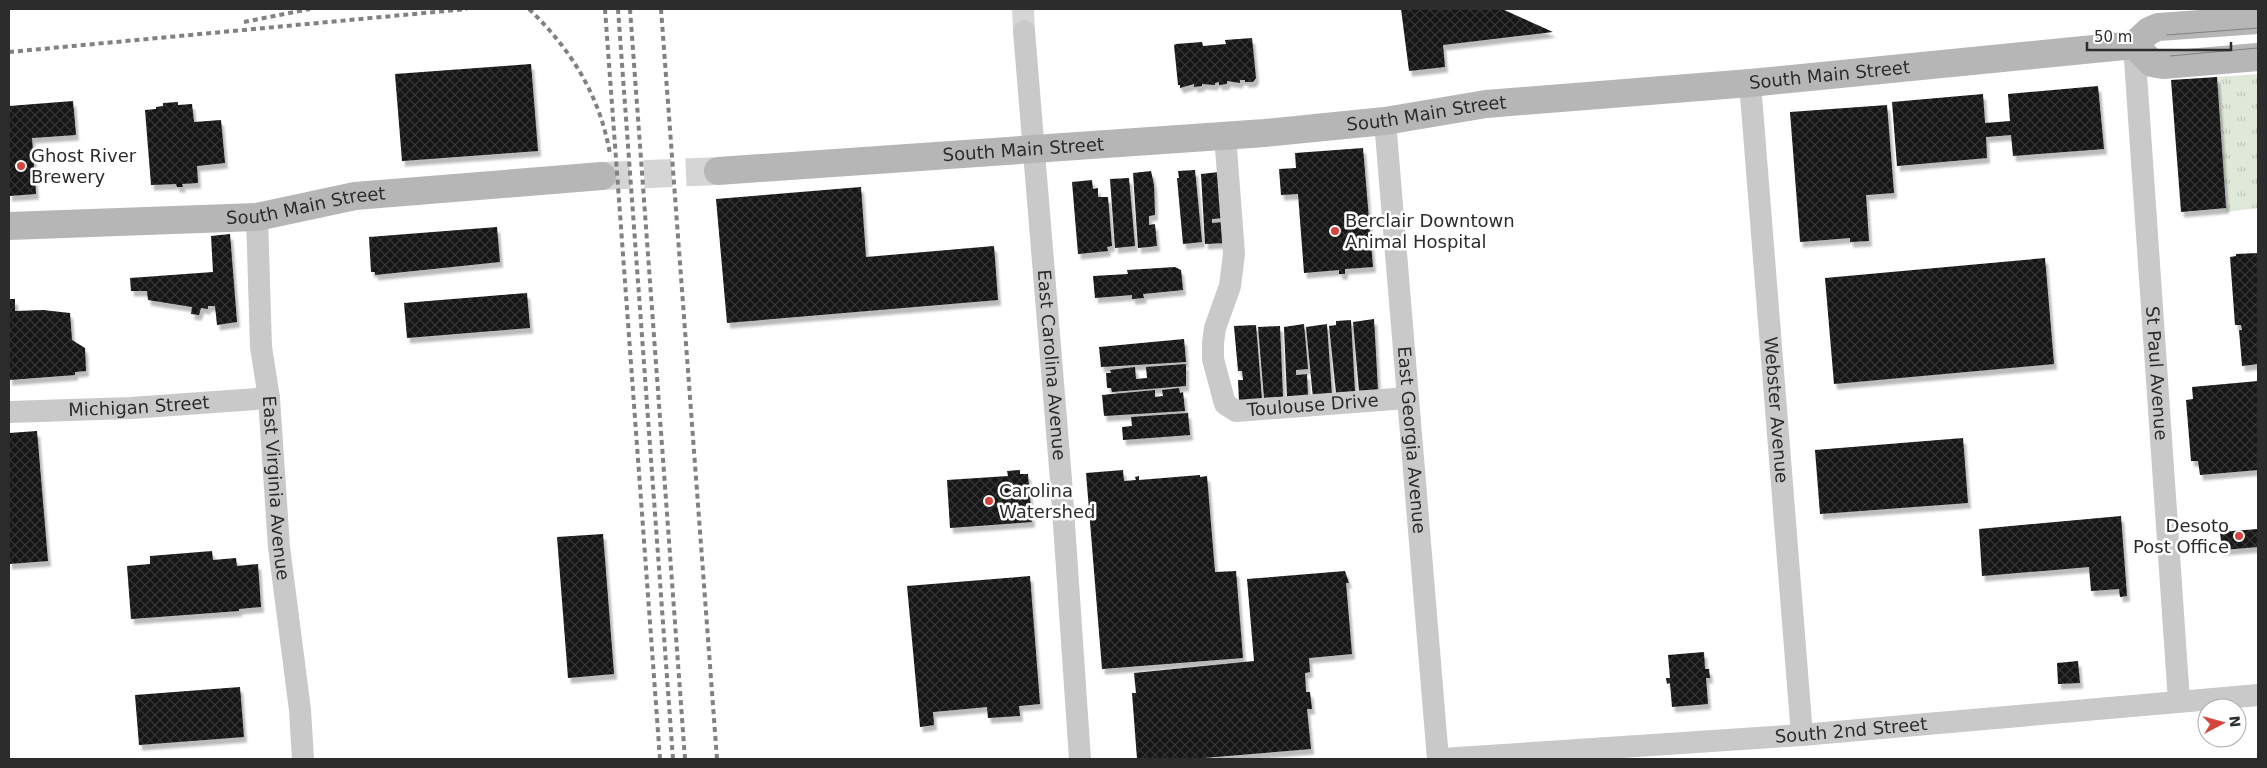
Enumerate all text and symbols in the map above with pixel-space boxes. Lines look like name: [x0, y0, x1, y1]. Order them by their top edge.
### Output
scale bar: [2087, 20, 2231, 52]
text: 50 m: [2094, 28, 2132, 46]
street label: South Main Street: [1748, 56, 1911, 93]
street label: South Main Street: [1345, 91, 1507, 135]
street label: South Main Street: [942, 133, 1105, 165]
place label: Ghost River Brewery: [31, 145, 137, 187]
marker: Ghost River Brewery: [15, 160, 27, 172]
street label: South Main Street: [226, 183, 386, 228]
place label: Berclair Downtown Animal Hospital: [1345, 210, 1515, 252]
marker: Berclair Downtown Animal Hospital: [1329, 225, 1341, 237]
street label: East Carolina Avenue: [1034, 269, 1070, 461]
street label: St Paul Avenue: [2142, 305, 2172, 441]
street label: Webster Avenue: [1760, 336, 1793, 484]
street label: East Georgia Avenue: [1394, 345, 1430, 534]
street label: Toulouse Drive: [1245, 389, 1379, 420]
street label: Michigan Street: [68, 391, 210, 420]
street label: East Virginia Avenue: [259, 395, 294, 582]
place label: Carolina Watershed: [999, 480, 1096, 522]
marker: Carolina Watershed: [983, 495, 995, 507]
place label: Desoto Post Office: [2133, 515, 2229, 557]
marker: Desoto Post Office: [2233, 530, 2245, 542]
north arrow: [2197, 698, 2247, 748]
street label: South 2nd Street: [1774, 713, 1928, 747]
text: N: [2226, 715, 2243, 728]

